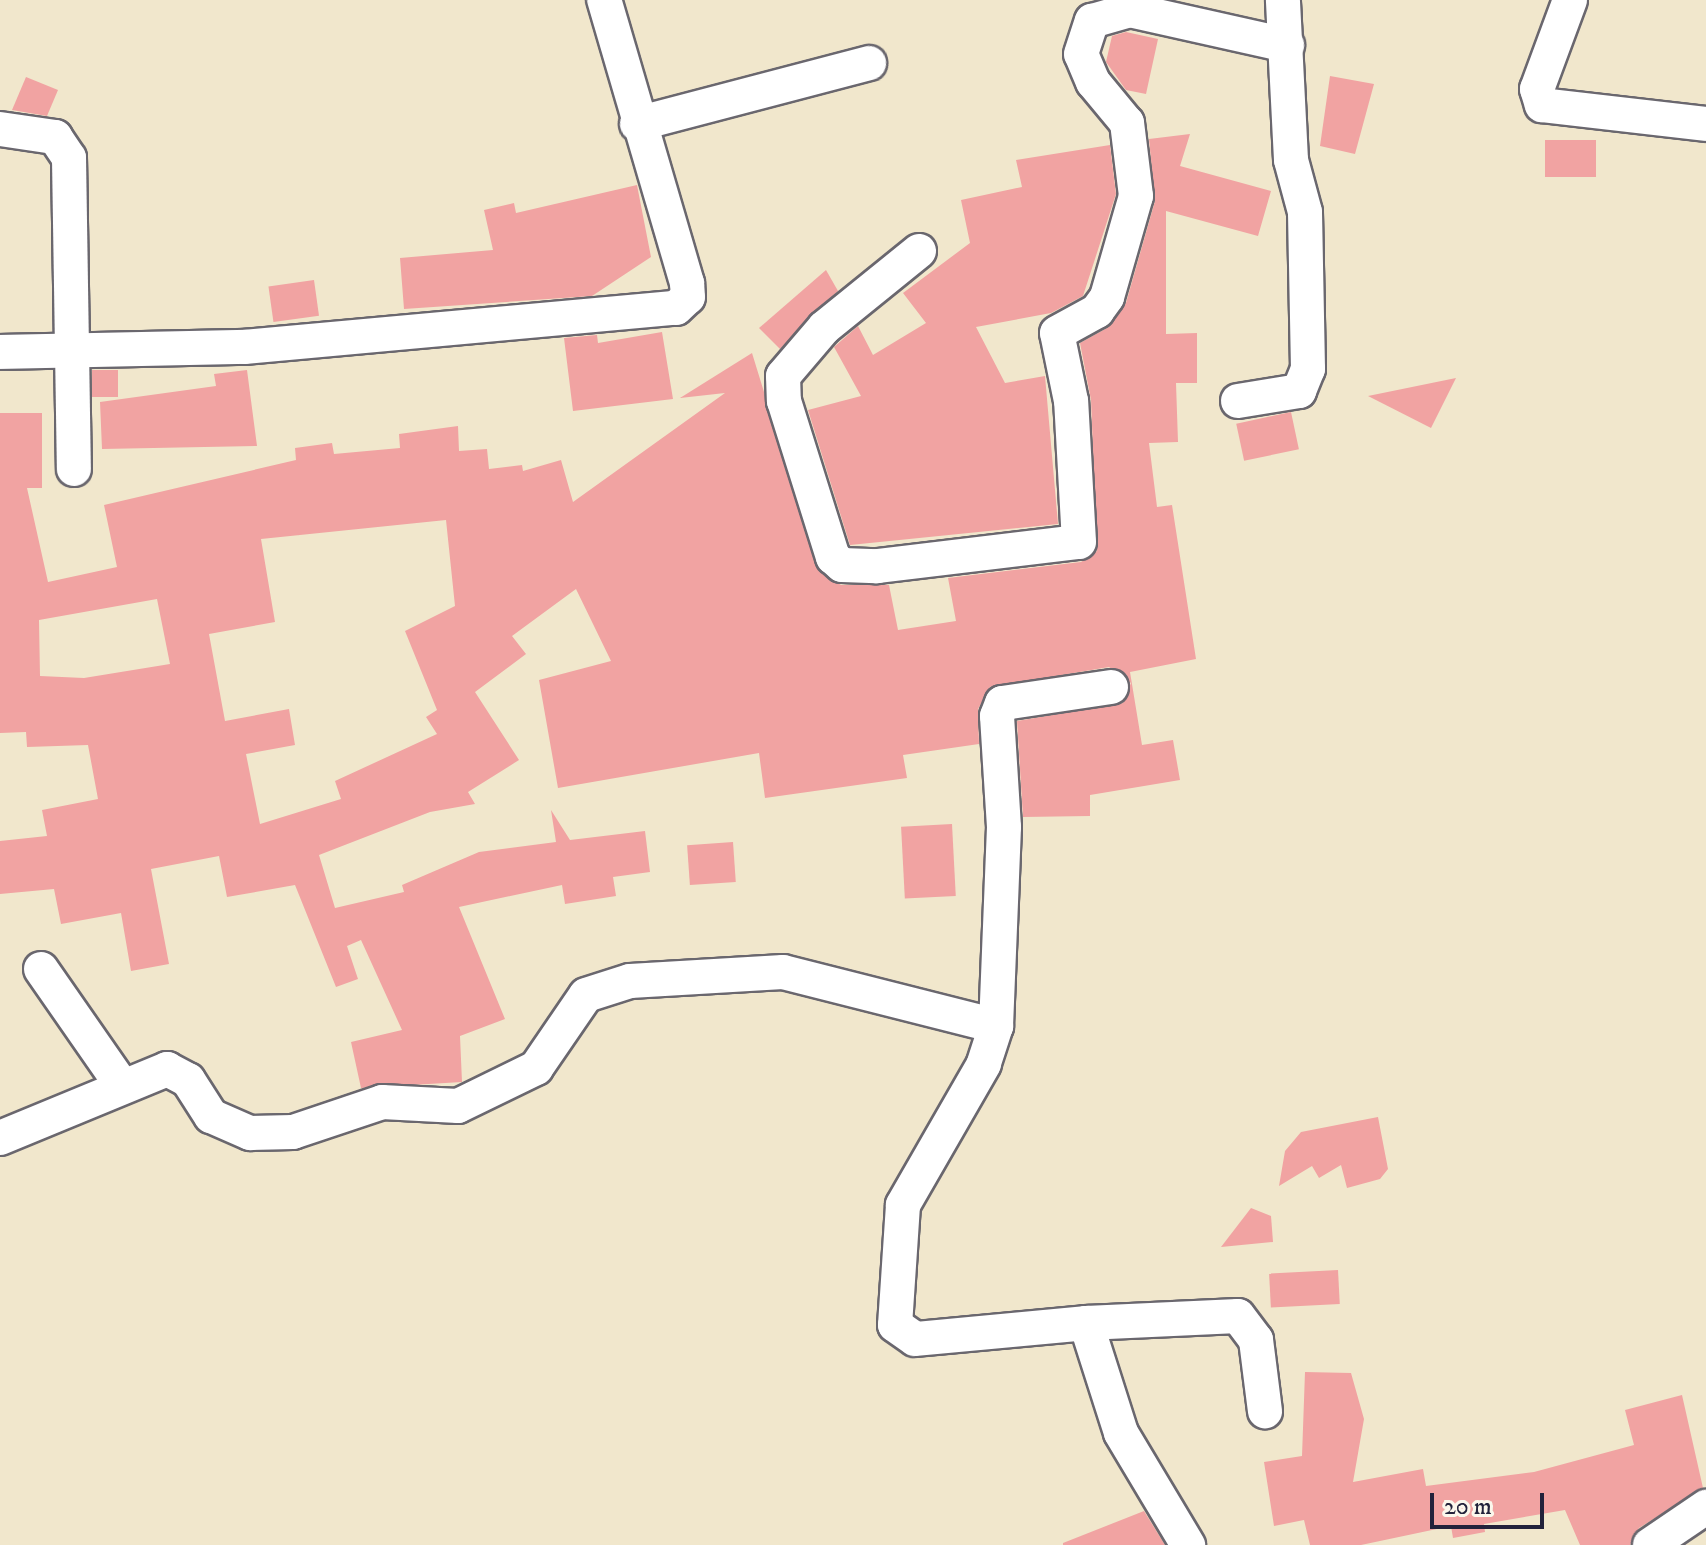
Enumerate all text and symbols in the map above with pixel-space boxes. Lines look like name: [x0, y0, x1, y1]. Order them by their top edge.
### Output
scale bar: [1434, 1477, 1548, 1527]
text: 20 m: [1444, 1492, 1492, 1522]

